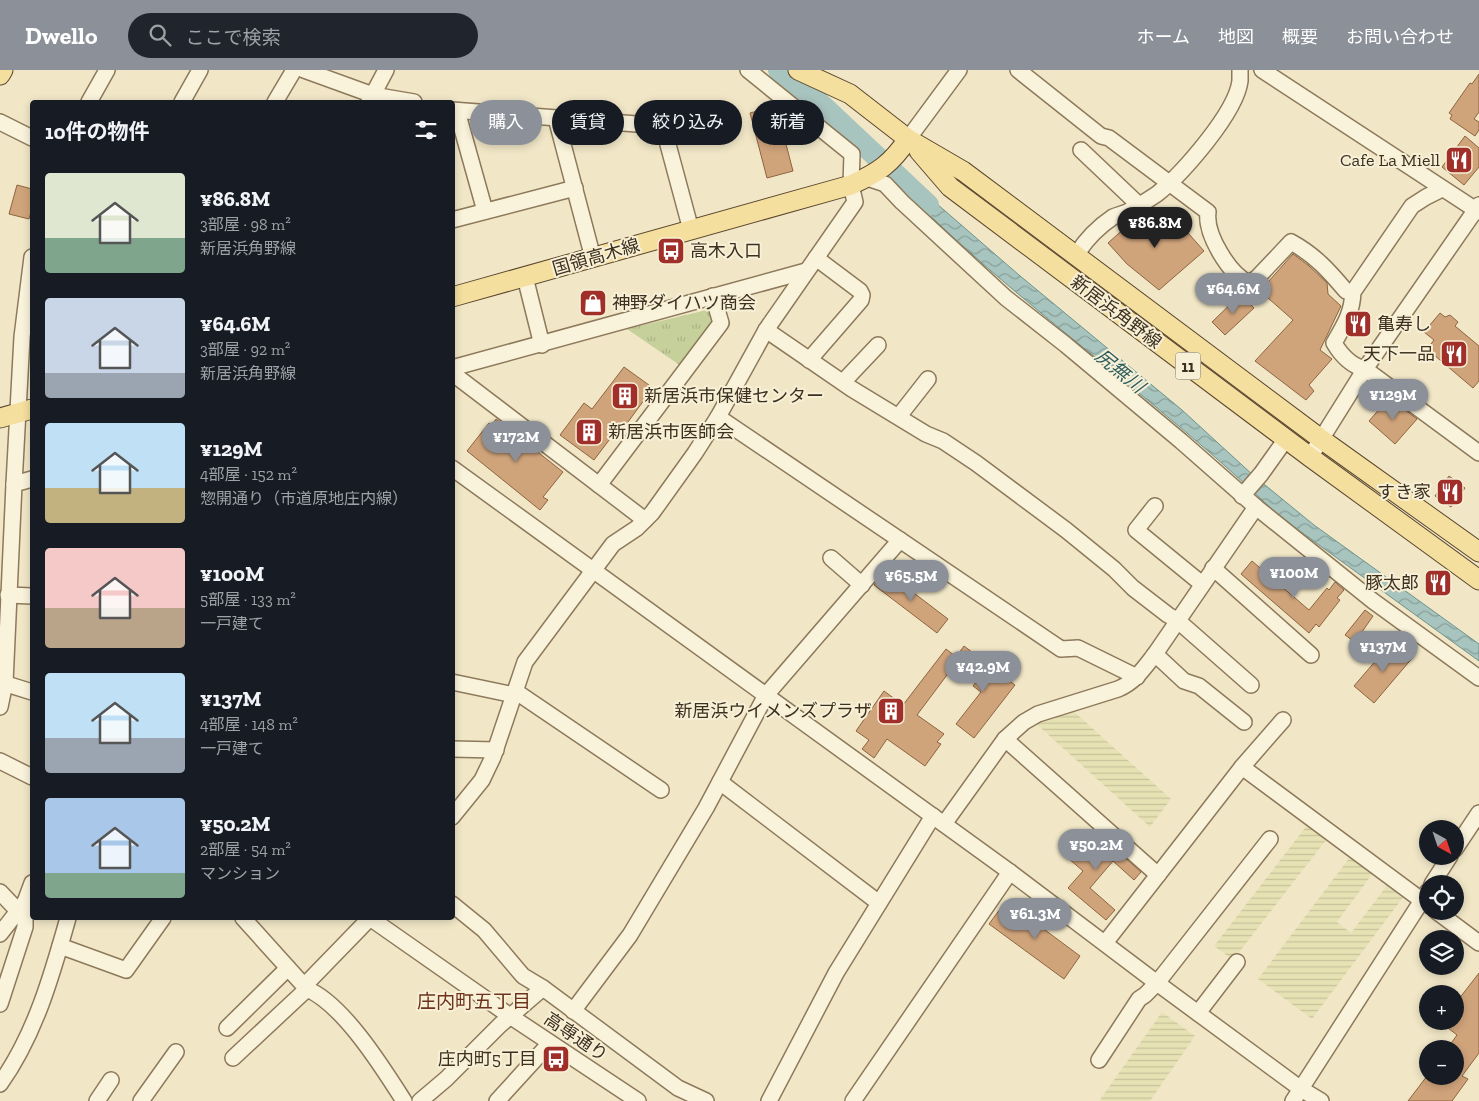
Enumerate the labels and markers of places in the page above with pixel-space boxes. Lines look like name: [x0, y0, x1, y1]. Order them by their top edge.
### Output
restaurant icon: Cafe La Miell: [1444, 145, 1474, 175]
place label: Cafe La Miell: [1340, 149, 1440, 171]
pin: ¥86.8M: [1114, 206, 1196, 249]
bus stop icon: 高木入口: [656, 236, 686, 266]
place label: 高木入口: [690, 240, 762, 262]
pin: ¥64.6M: [1192, 272, 1274, 315]
shop icon: 神野ダイハツ商会: [578, 288, 608, 318]
place label: 神野ダイハツ商会: [612, 292, 756, 314]
restaurant icon: 亀寿し: [1343, 309, 1373, 339]
place label: 亀寿し: [1377, 313, 1431, 335]
restaurant icon: 天下一品: [1439, 339, 1469, 369]
place label: 天下一品: [1363, 343, 1435, 365]
pin: ¥129M: [1358, 378, 1428, 421]
building icon: 新居浜市保健センター: [610, 381, 640, 411]
place label: 新居浜市保健センター: [644, 385, 824, 407]
building icon: 新居浜市医師会: [574, 417, 604, 447]
pin: ¥172M: [481, 420, 551, 463]
place label: 新居浜市医師会: [608, 421, 734, 443]
restaurant icon: すき家: [1435, 477, 1465, 507]
place label: すき家: [1377, 481, 1431, 503]
pin: ¥100M: [1259, 556, 1329, 599]
pin: ¥65.5M: [870, 560, 952, 602]
restaurant icon: 豚太郎: [1423, 568, 1453, 598]
place label: 豚太郎: [1365, 572, 1419, 594]
pin: ¥137M: [1348, 630, 1418, 673]
pin: ¥42.9M: [942, 650, 1024, 693]
building icon: 新居浜ウイメンズプラザ: [876, 696, 906, 726]
place label: 新居浜ウイメンズプラザ: [674, 700, 872, 722]
pin: ¥50.2M: [1055, 828, 1137, 871]
pin: ¥61.3M: [994, 898, 1076, 940]
bus stop icon: 庄内町5丁目: [541, 1044, 571, 1074]
place label: 庄内町5丁目: [438, 1048, 537, 1070]

